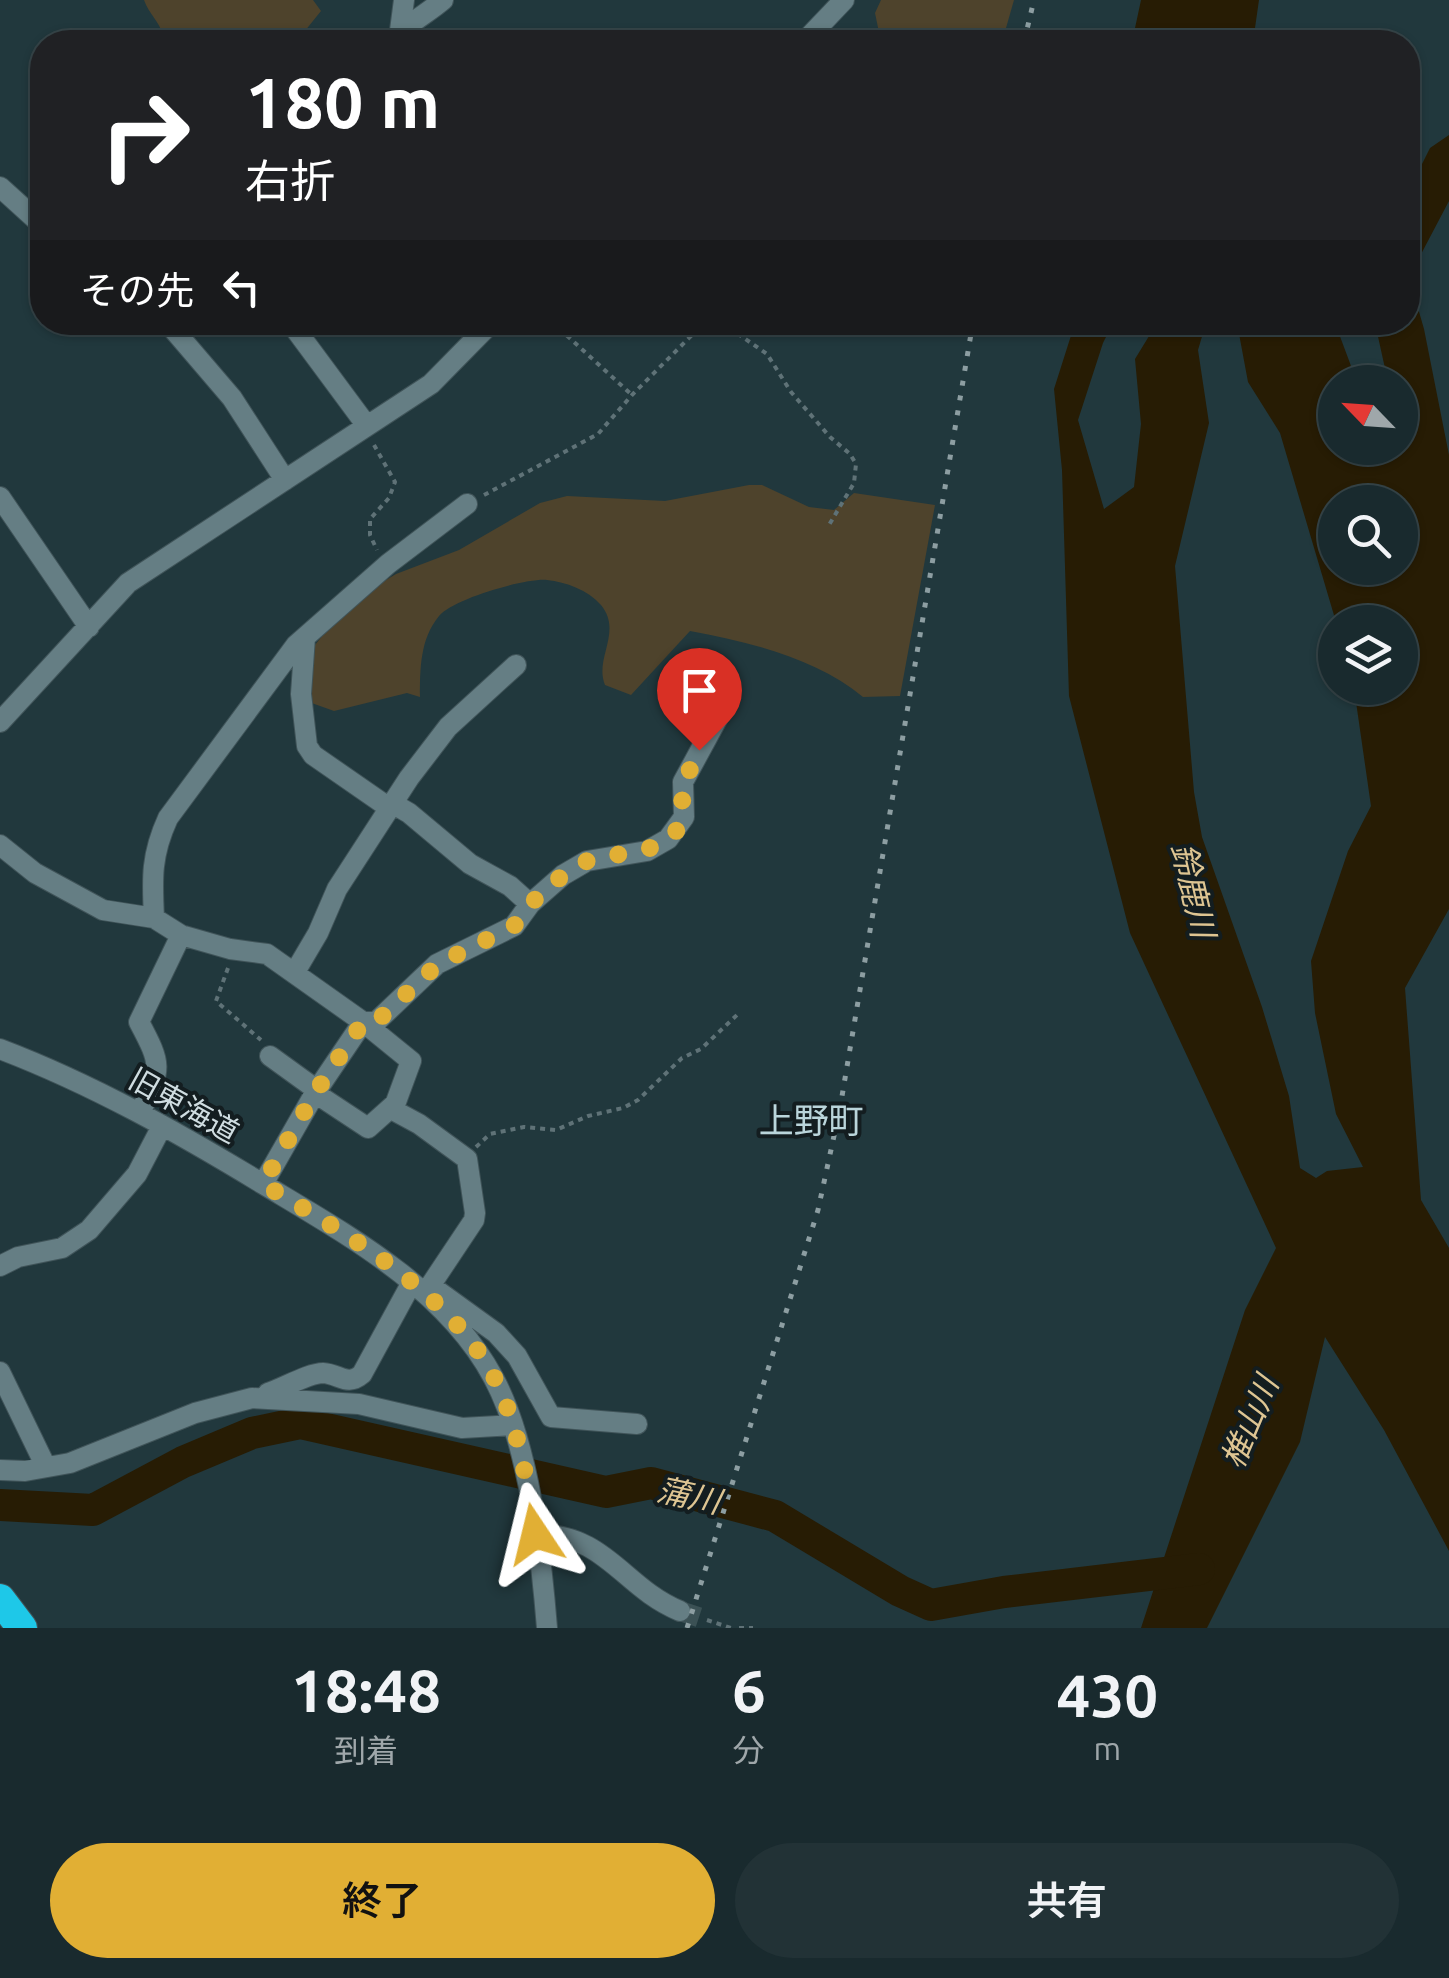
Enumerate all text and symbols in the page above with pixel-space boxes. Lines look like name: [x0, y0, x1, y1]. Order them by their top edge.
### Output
text: 180 m: [245, 63, 440, 141]
icon: right: [80, 70, 210, 200]
text: 右折: [245, 155, 335, 206]
icon: left: [214, 260, 269, 315]
text: その先: [80, 269, 194, 311]
north arrow: [1318, 365, 1418, 465]
map controls: [1318, 365, 1418, 705]
button: search: [1318, 485, 1418, 585]
button: layers: [1318, 605, 1418, 705]
pin: [657, 648, 742, 751]
icon: arrive: [672, 663, 727, 718]
water label: 鈴鹿川: [1166, 839, 1223, 944]
street label: 旧東海道: [123, 1061, 245, 1149]
district label: 上野町: [758, 1100, 864, 1140]
water label: 椎山川: [1214, 1368, 1285, 1473]
water label: 蒲川: [654, 1471, 727, 1520]
position arrow: [483, 1482, 587, 1586]
text: 18:48: [291, 1656, 441, 1723]
text: 6: [732, 1656, 766, 1723]
text: 430: [1057, 1661, 1158, 1728]
text: m: [1094, 1730, 1121, 1766]
text: 到着: [334, 1732, 398, 1768]
text: 分: [733, 1732, 765, 1768]
button: 終了: [50, 1843, 715, 1958]
button: 共有: [735, 1843, 1399, 1958]

